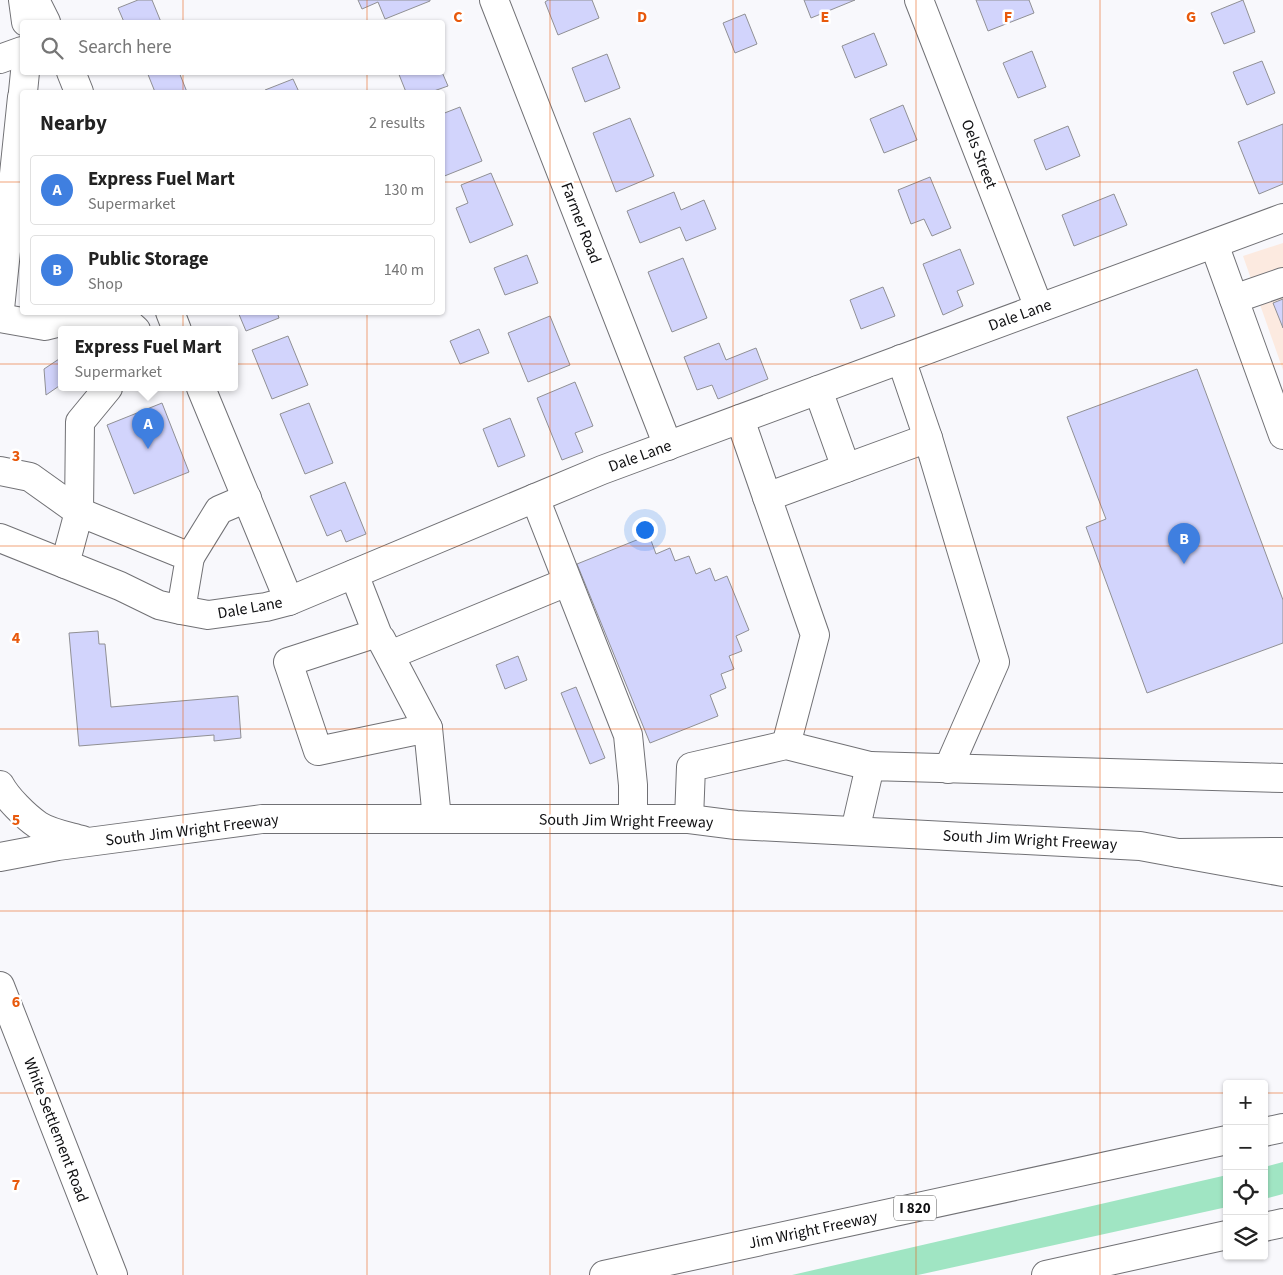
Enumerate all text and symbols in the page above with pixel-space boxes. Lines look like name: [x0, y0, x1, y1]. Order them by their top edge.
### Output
text: C: [453, 6, 463, 28]
text: D: [637, 6, 647, 28]
text: E: [821, 6, 829, 28]
text: F: [1004, 6, 1012, 28]
text: G: [1186, 6, 1196, 28]
search box: [20, 20, 445, 75]
icon: search: [38, 34, 66, 62]
text: Search here: [78, 34, 172, 61]
text: Nearby: [40, 108, 107, 138]
text: 2 results: [369, 112, 425, 134]
street label: Oels Street: [956, 116, 1002, 192]
text: Express Fuel Mart: [88, 166, 235, 193]
text: A: [52, 179, 62, 201]
text: 130 m: [384, 179, 424, 201]
street label: Farmer Road: [555, 179, 607, 267]
text: Supermarket: [88, 193, 175, 215]
text: Public Storage: [88, 246, 209, 273]
text: B: [52, 259, 62, 281]
text: 140 m: [384, 259, 424, 281]
text: Shop: [88, 273, 123, 295]
street label: Dale Lane: [985, 293, 1055, 337]
popup: [58, 326, 238, 391]
text: Express Fuel Mart: [75, 334, 221, 361]
text: Supermarket: [75, 361, 162, 383]
pin: A: [132, 408, 164, 449]
street label: Dale Lane: [605, 434, 675, 478]
text: 3: [12, 445, 20, 467]
your location: [632, 517, 658, 543]
pin: B: [1168, 523, 1200, 564]
street label: Dale Lane: [216, 591, 284, 625]
text: 4: [12, 627, 21, 649]
street label: South Jim Wright Freeway: [104, 808, 280, 852]
street label: South Jim Wright Freeway: [539, 808, 714, 834]
text: 5: [12, 809, 20, 831]
street label: South Jim Wright Freeway: [942, 824, 1118, 856]
text: 6: [12, 991, 20, 1013]
street label: White Settlement Road: [18, 1055, 94, 1205]
map controls: [1223, 1080, 1268, 1260]
button: +: [1223, 1080, 1268, 1125]
button: −: [1223, 1125, 1268, 1170]
button: locate: [1223, 1170, 1268, 1215]
text: 7: [12, 1174, 20, 1196]
road number: I 820: [894, 1196, 936, 1220]
street label: Jim Wright Freeway: [746, 1205, 880, 1254]
button: layers: [1223, 1215, 1268, 1260]

